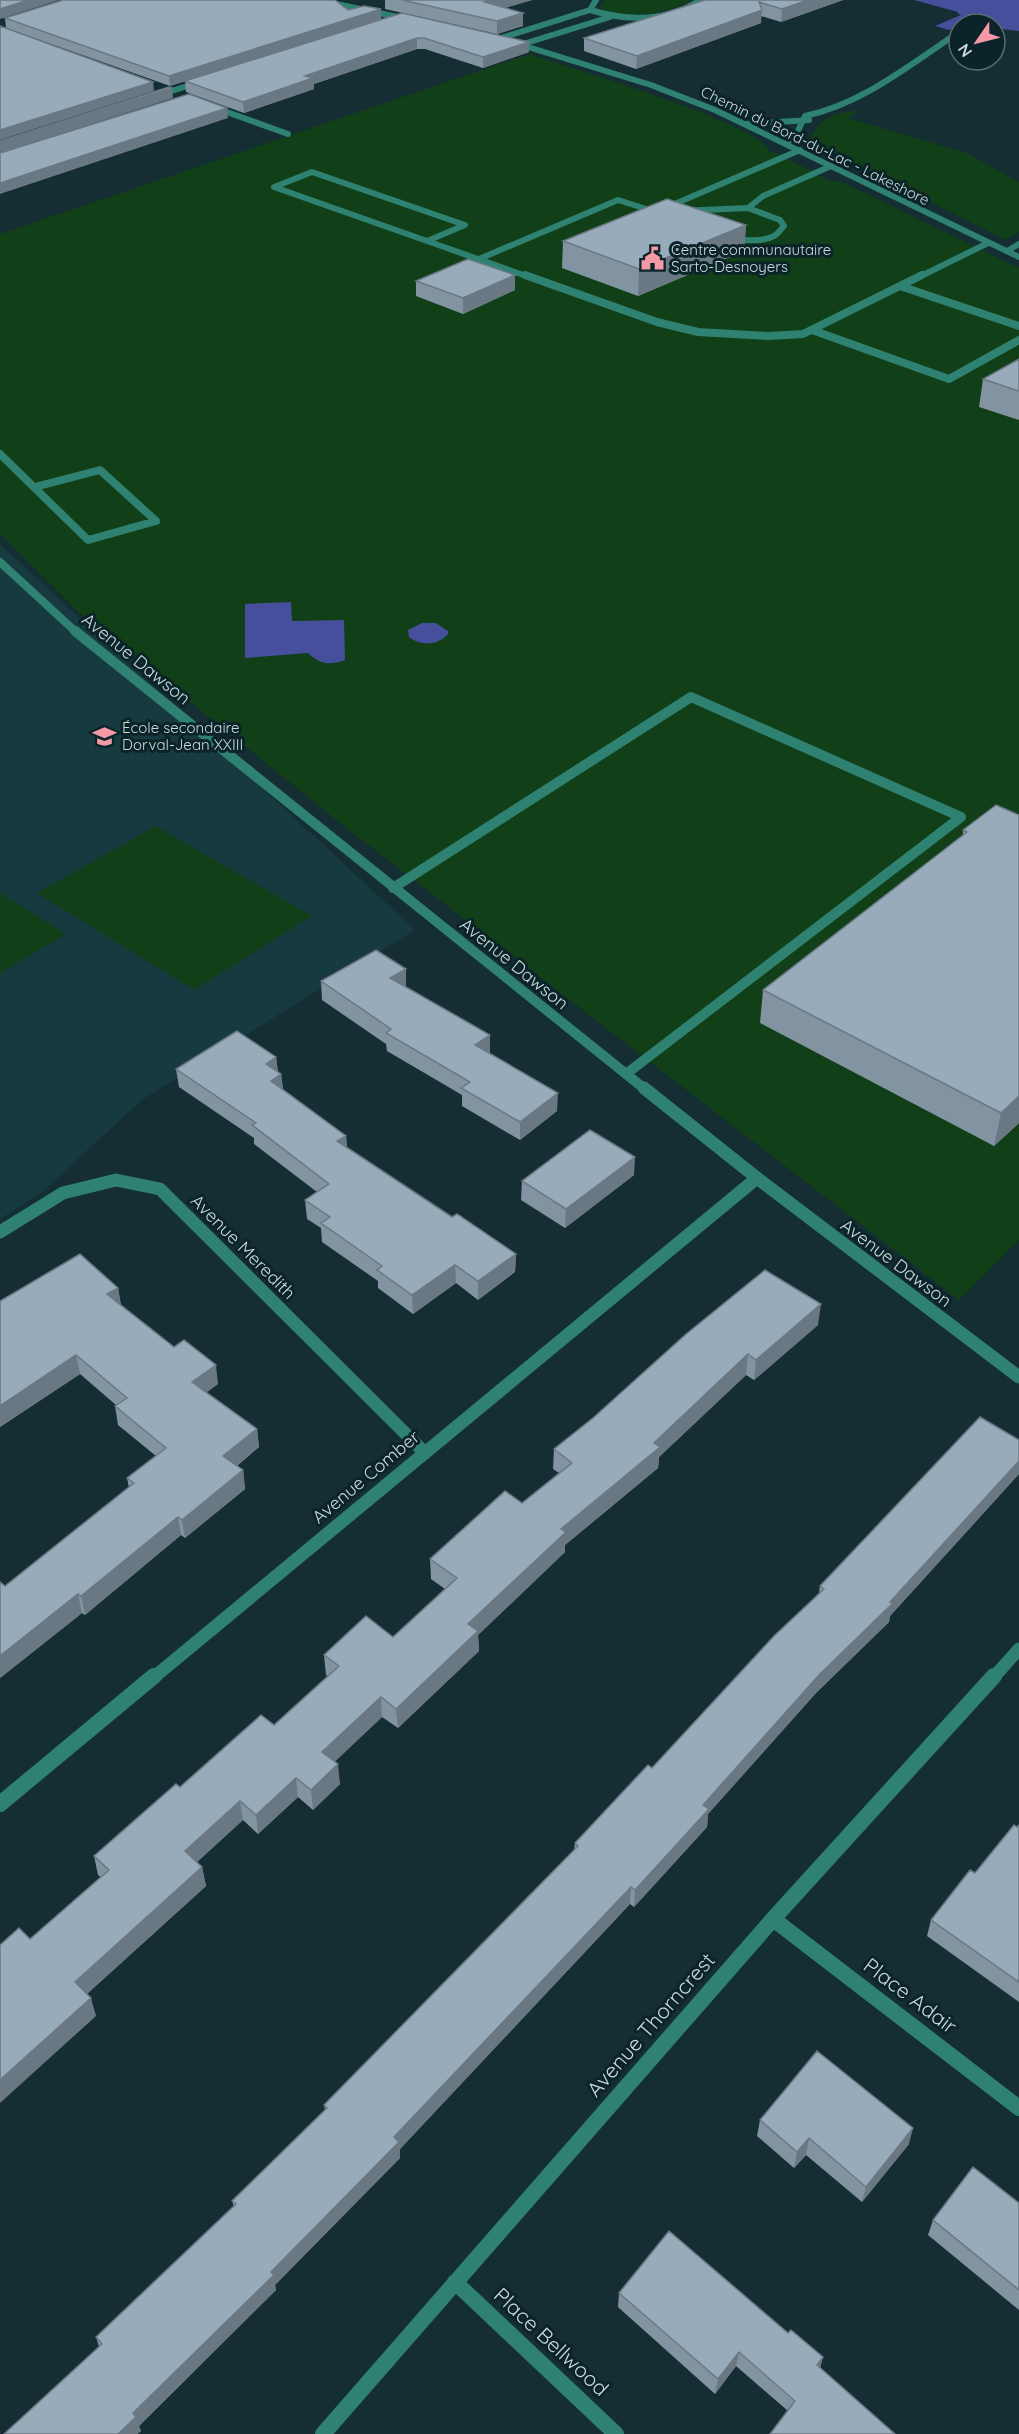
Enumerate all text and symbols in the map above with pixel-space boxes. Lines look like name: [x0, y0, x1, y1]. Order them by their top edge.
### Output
north arrow: [947, 12, 1007, 72]
text: N: [953, 40, 976, 61]
street label: Chemin du Bord-du-Lac - Lakeshore: [698, 82, 933, 209]
place label: Centre communautaire Sarto-Desnoyers: [671, 240, 831, 276]
public building icon: Centre communautaire Sarto-Desnoyers: [640, 246, 666, 272]
street label: Avenue Dawson: [77, 608, 195, 710]
place label: École secondaire Dorval-Jean XXIII: [122, 718, 243, 754]
school or university icon: École secondaire Dorval-Jean XXIII: [91, 724, 117, 750]
street label: Avenue Dawson: [455, 913, 573, 1015]
street label: Avenue Meredith: [186, 1189, 301, 1304]
street label: Avenue Dawson: [836, 1213, 956, 1312]
street label: Avenue Comber: [307, 1425, 424, 1528]
street label: Avenue Thorncrest: [581, 1947, 720, 2102]
street label: Place Adair: [859, 1952, 962, 2039]
street label: Place Bellwood: [489, 2282, 614, 2401]

